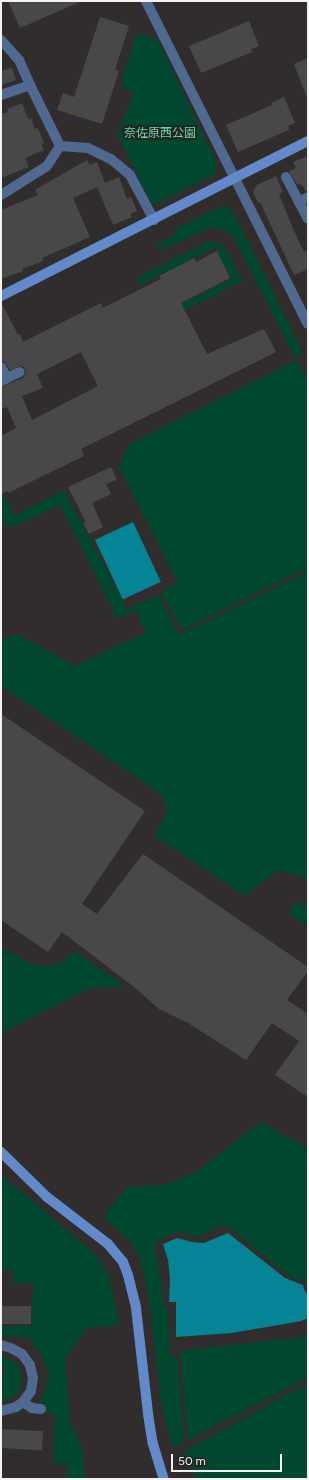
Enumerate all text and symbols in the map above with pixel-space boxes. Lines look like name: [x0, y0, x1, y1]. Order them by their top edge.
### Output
park label: 奈佐原西公園: [124, 127, 196, 141]
scale bar: [173, 1446, 284, 1472]
text: 50 m: [178, 1454, 206, 1468]

